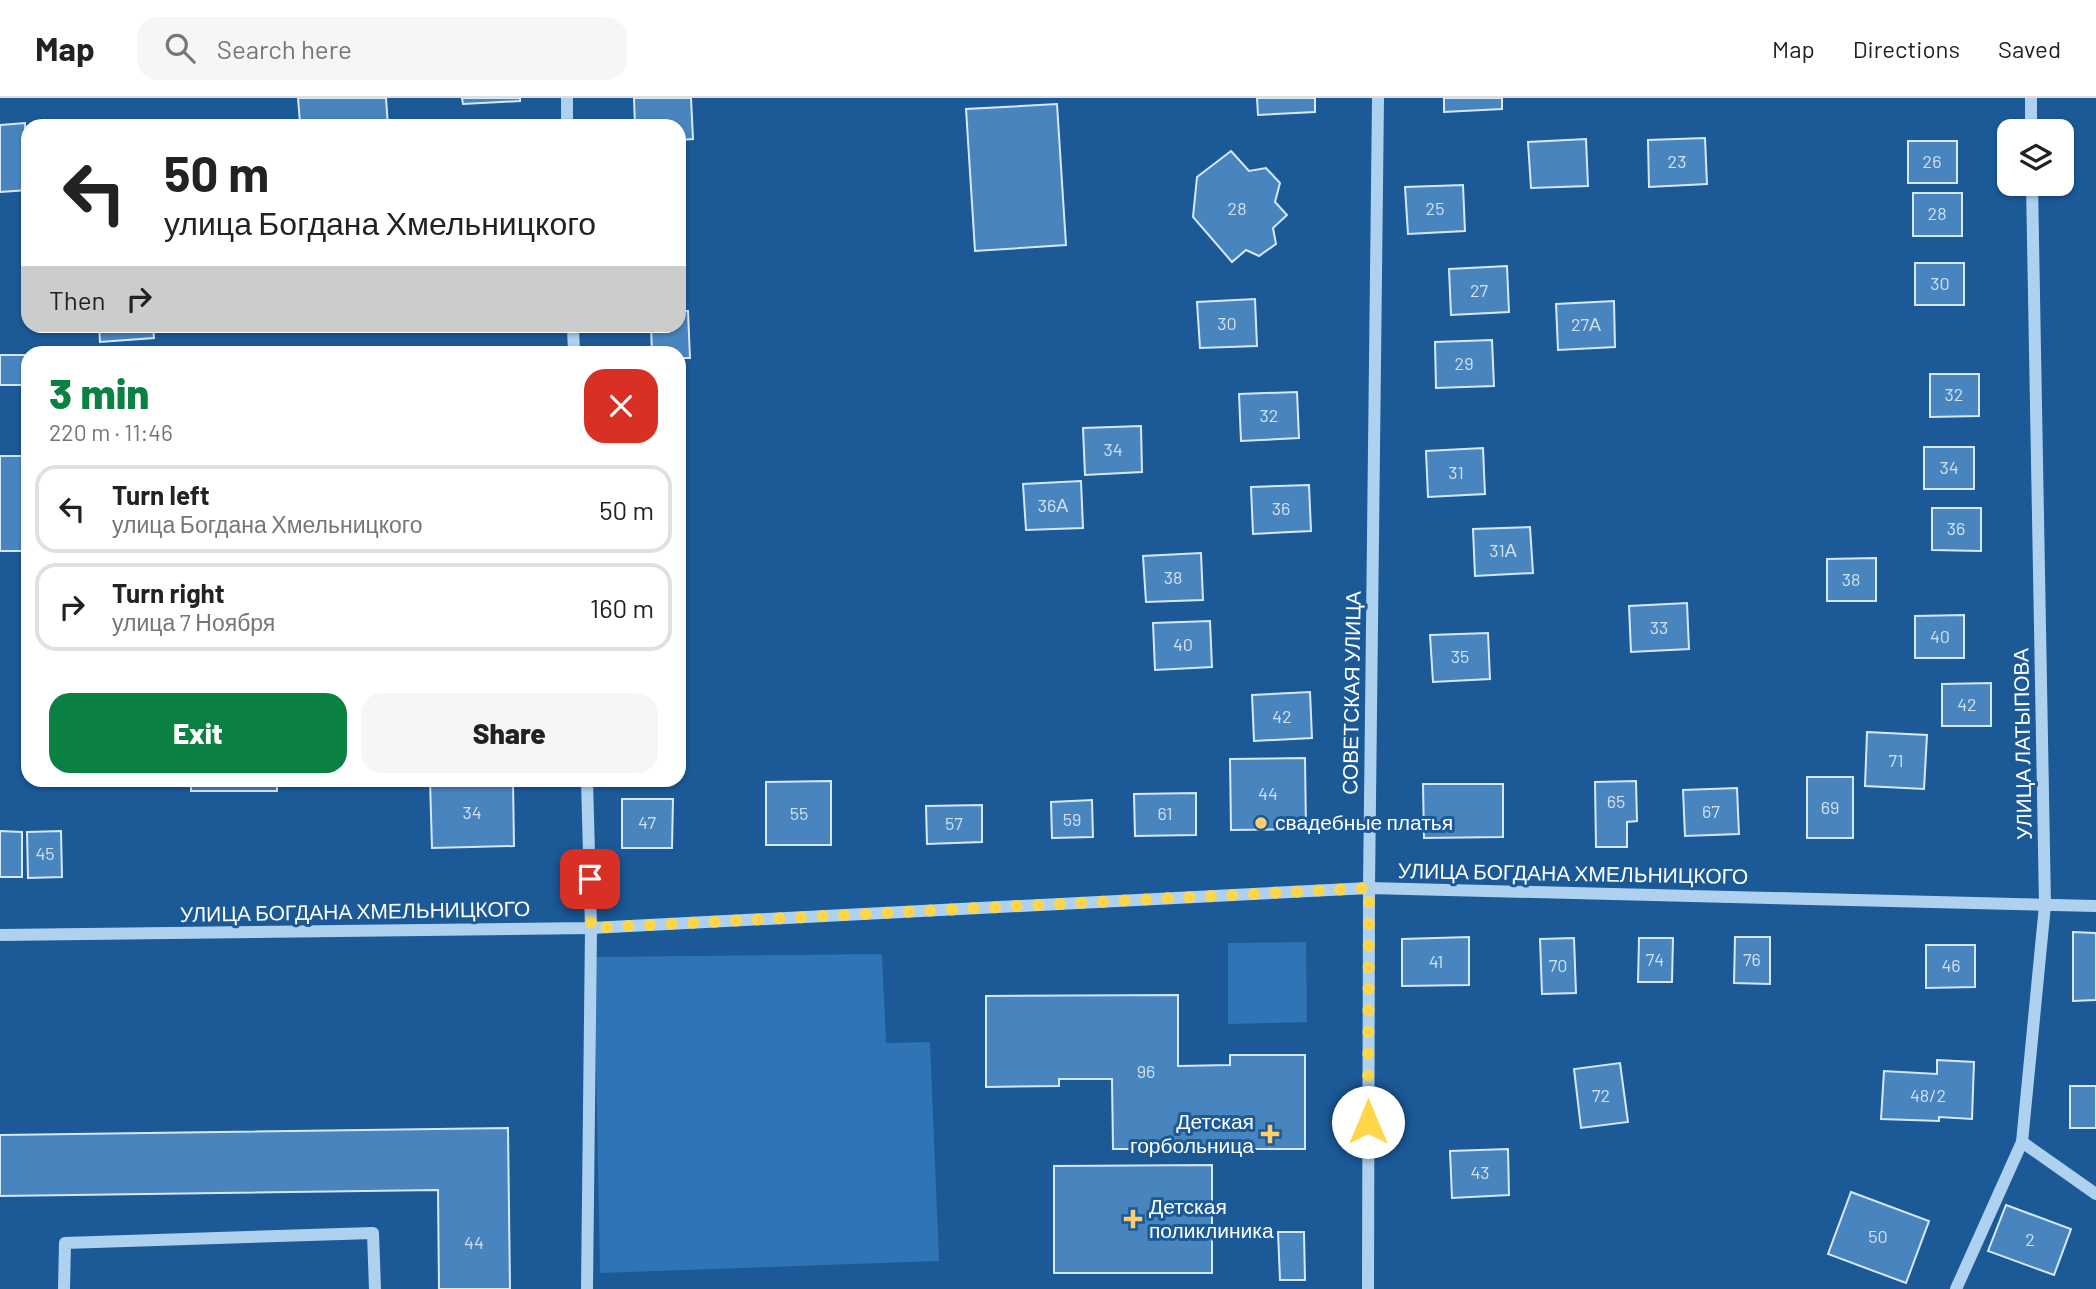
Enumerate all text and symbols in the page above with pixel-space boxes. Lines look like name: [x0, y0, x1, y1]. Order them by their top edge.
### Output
search box: [137, 17, 627, 80]
text: Map: [35, 28, 95, 68]
icon: search: [161, 29, 199, 67]
text: Search here: [217, 33, 352, 64]
text: Map: [1772, 34, 1815, 63]
text: Directions: [1853, 34, 1960, 63]
text: Saved: [1998, 34, 2061, 63]
map controls: [1997, 119, 2074, 196]
button: layers: [1997, 119, 2074, 196]
text: 50 m: [164, 143, 269, 202]
icon: left: [49, 147, 140, 238]
house number: 23: [1668, 150, 1686, 172]
house number: 26: [1923, 150, 1941, 172]
house number: 28: [1227, 197, 1247, 219]
house number: 25: [1426, 197, 1444, 219]
house number: 28: [1927, 202, 1947, 224]
text: улица Богдана Хмельницкого: [164, 203, 596, 241]
house number: 30: [1930, 272, 1950, 294]
house number: 27: [1470, 279, 1489, 301]
icon: right: [120, 280, 158, 318]
text: Then: [49, 284, 106, 315]
house number: 30: [1217, 312, 1237, 334]
house number: 27А: [1571, 313, 1601, 335]
house number: 29: [1454, 352, 1474, 374]
text: 3 min: [49, 367, 149, 417]
button: close: [584, 369, 658, 443]
house number: 32: [1945, 383, 1963, 405]
house number: 32: [1260, 404, 1278, 426]
text: 220 m · 11:46: [49, 418, 173, 446]
house number: 34: [1103, 438, 1123, 460]
house number: 34: [1939, 456, 1959, 478]
house number: 31: [1448, 461, 1464, 483]
text: Turn left: [112, 479, 210, 510]
icon: left: [53, 490, 91, 528]
text: 50 m: [599, 494, 654, 525]
house number: 36А: [1038, 494, 1068, 516]
house number: 36: [1272, 497, 1290, 519]
text: улица Богдана Хмельницкого: [112, 510, 422, 538]
house number: 36: [1947, 517, 1965, 539]
house number: 31А: [1489, 539, 1517, 561]
house number: 38: [1164, 566, 1182, 588]
house number: 38: [1842, 568, 1860, 590]
text: Turn right: [112, 577, 225, 608]
icon: right: [53, 588, 91, 626]
street label: СОВЕТСКАЯ УЛИЦА: [1336, 591, 1365, 795]
text: 160 m: [590, 592, 654, 623]
text: улица 7 Ноября: [112, 608, 275, 636]
house number: 33: [1650, 616, 1668, 638]
house number: 40: [1930, 625, 1950, 647]
house number: 40: [1173, 633, 1193, 655]
house number: 35: [1451, 645, 1469, 667]
street label: УЛИЦА ЛАТЫПОВА: [2007, 648, 2036, 840]
button: Exit: [49, 693, 347, 773]
button: Share: [361, 693, 658, 773]
house number: 42: [1957, 693, 1977, 715]
house number: 42: [1272, 705, 1292, 727]
house number: 71: [1889, 749, 1903, 771]
house number: 44: [1258, 782, 1278, 804]
house number: 65: [1607, 790, 1625, 812]
house number: 69: [1821, 796, 1839, 818]
house number: 67: [1702, 800, 1720, 822]
house number: 34: [462, 801, 482, 823]
house number: 55: [790, 802, 808, 824]
house number: 61: [1157, 802, 1173, 824]
house number: 59: [1063, 808, 1081, 830]
place label: свадебные платья: [1275, 809, 1453, 834]
house number: 47: [638, 811, 656, 833]
house number: 57: [945, 812, 963, 834]
marker: свадебные платья: [1253, 815, 1269, 831]
house number: 45: [35, 842, 55, 864]
pin: [560, 849, 620, 909]
street label: УЛИЦА БОГДАНА ХМЕЛЬНИЦКОГО: [1398, 857, 1748, 888]
icon: arrive: [571, 860, 609, 898]
street label: УЛИЦА БОГДАНА ХМЕЛЬНИЦКОГО: [180, 895, 530, 926]
house number: 74: [1646, 948, 1664, 970]
house number: 76: [1743, 948, 1761, 970]
house number: 41: [1429, 950, 1443, 972]
house number: 70: [1549, 954, 1567, 976]
house number: 46: [1941, 954, 1961, 976]
house number: 96: [1137, 1060, 1155, 1082]
house number: 72: [1592, 1084, 1610, 1106]
house number: 48/2: [1910, 1084, 1946, 1106]
position arrow: [1331, 1085, 1405, 1159]
place label: Детская горбольница: [1130, 1108, 1254, 1157]
marker: Детская горбольница: [1260, 1124, 1280, 1144]
house number: 43: [1470, 1161, 1490, 1183]
place label: Детская поликлиника: [1149, 1193, 1274, 1242]
marker: Детская поликлиника: [1123, 1209, 1143, 1229]
house number: 50: [1868, 1225, 1888, 1247]
house number: 2: [2025, 1228, 2035, 1250]
house number: 44: [464, 1231, 484, 1253]

